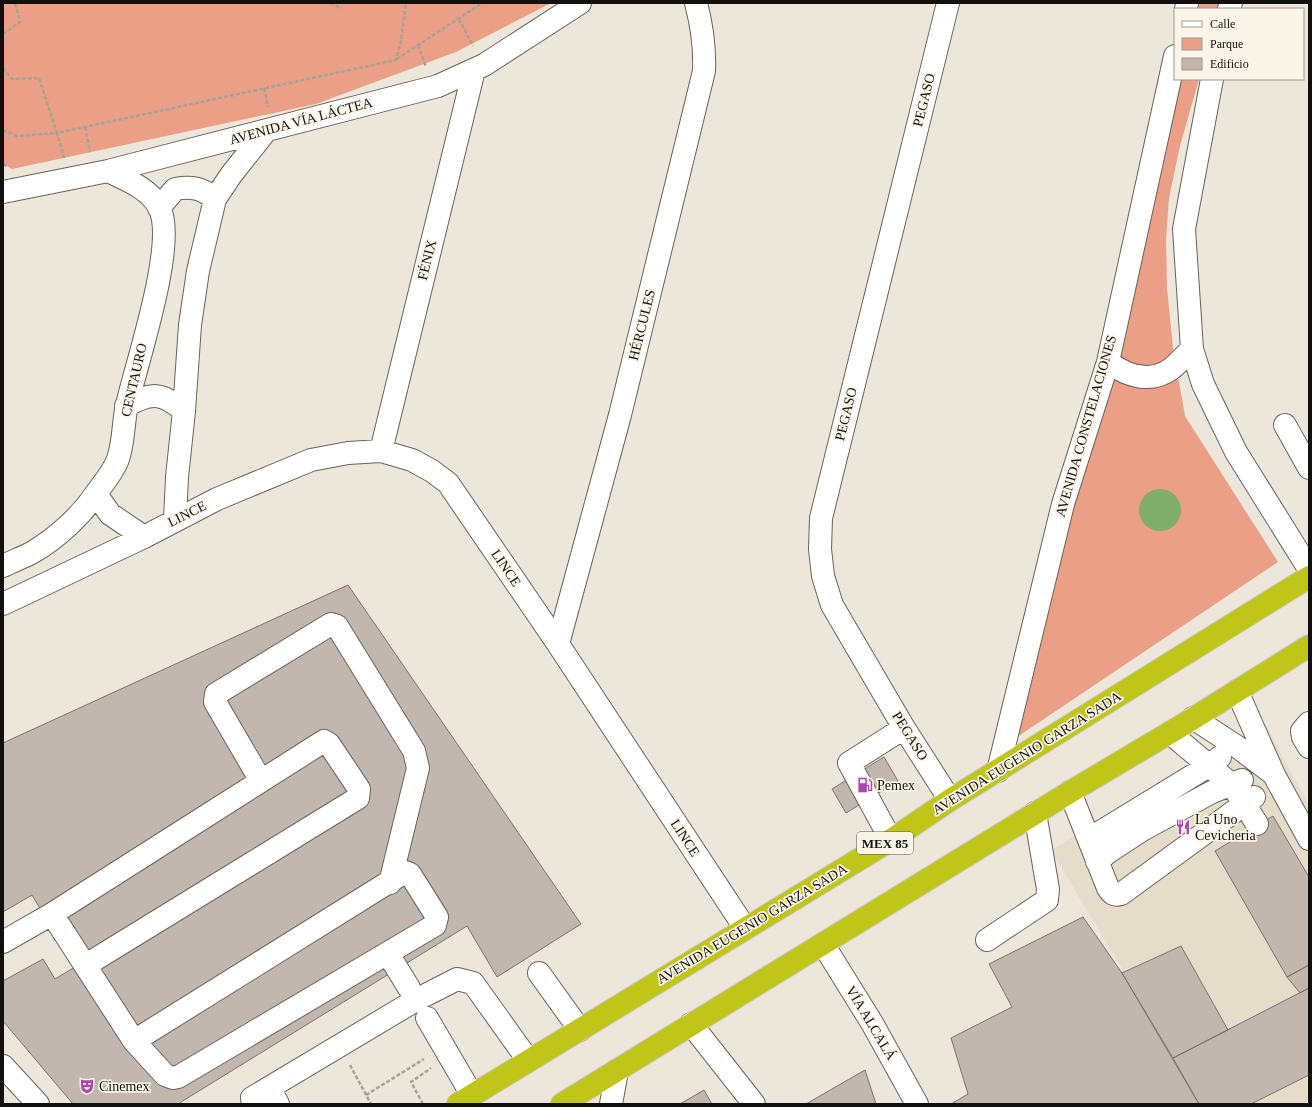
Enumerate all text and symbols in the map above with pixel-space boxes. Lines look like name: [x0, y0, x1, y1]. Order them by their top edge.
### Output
legend: [1174, 8, 1304, 80]
text: Calle: [1210, 17, 1235, 31]
text: Parque: [1210, 37, 1243, 51]
text: Edificio: [1210, 57, 1249, 71]
street label: PEGASO: [910, 72, 938, 128]
street label: AVENIDA VÍA LÁCTEA: [228, 94, 375, 147]
street label: FÉNIX: [414, 238, 439, 282]
street label: HÉRCULES: [625, 288, 658, 362]
street label: AVENIDA CONSTELACIONES: [1053, 333, 1119, 519]
street label: CENTAURO: [118, 342, 150, 418]
street label: PEGASO: [832, 386, 860, 442]
street label: LINCE: [165, 498, 209, 530]
street label: LINCE: [488, 547, 524, 589]
street label: AVENIDA EUGENIO GARZA SADA: [930, 688, 1125, 818]
street label: PEGASO: [889, 709, 931, 763]
fuel station icon: Pemex: [856, 776, 874, 794]
place label: Pemex: [877, 778, 915, 793]
place label: La Uno Cevicheria: [1195, 812, 1256, 843]
street label: LINCE: [667, 817, 703, 859]
restaurant icon: La Uno Cevicheria: [1174, 818, 1192, 836]
road number: MEX 85: [857, 832, 913, 854]
street label: AVENIDA EUGENIO GARZA SADA: [654, 861, 851, 987]
street label: VÍA ALCALÁ: [843, 983, 900, 1063]
theatre icon: Cinemex: [78, 1077, 96, 1095]
place label: Cinemex: [99, 1079, 150, 1094]

